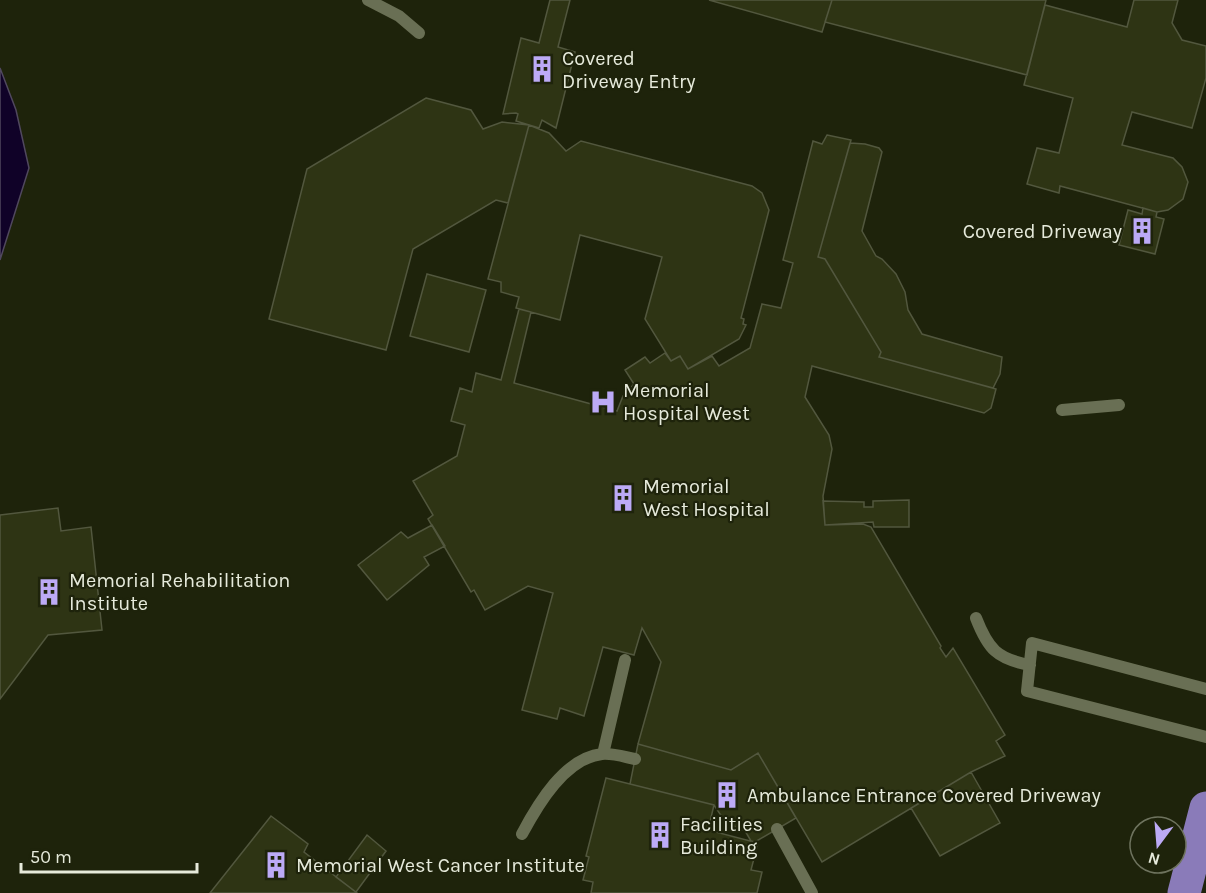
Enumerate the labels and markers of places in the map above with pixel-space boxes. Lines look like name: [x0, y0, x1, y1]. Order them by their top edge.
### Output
place label: Covered Driveway Entry: [562, 47, 696, 93]
building icon: Covered Driveway Entry: [527, 54, 557, 84]
building icon: Covered Driveway: [1127, 216, 1157, 246]
place label: Covered Driveway: [963, 220, 1122, 243]
place label: Memorial Hospital West: [623, 379, 750, 425]
hospital icon: Memorial Hospital West: [588, 387, 618, 417]
place label: Memorial West Hospital: [643, 475, 770, 521]
building icon: Memorial West Hospital: [608, 483, 638, 513]
place label: Memorial Rehabilitation Institute: [69, 569, 290, 615]
building icon: Memorial Rehabilitation Institute: [34, 577, 64, 607]
building icon: Ambulance Entrance Covered Driveway: [712, 780, 742, 810]
place label: Ambulance Entrance Covered Driveway: [747, 784, 1101, 807]
place label: Facilities Building: [680, 813, 763, 859]
building icon: Facilities Building: [645, 820, 675, 850]
building icon: Memorial West Cancer Institute: [261, 850, 291, 880]
place label: Memorial West Cancer Institute: [296, 854, 585, 877]

